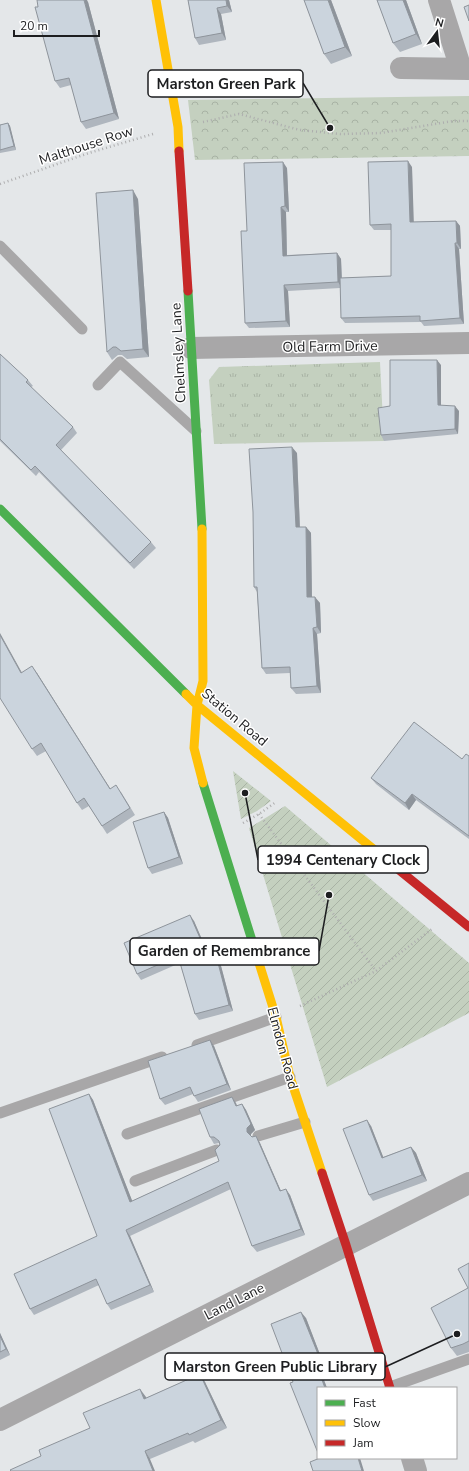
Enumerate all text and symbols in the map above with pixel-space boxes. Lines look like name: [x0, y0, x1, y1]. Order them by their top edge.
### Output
scale bar: [14, 12, 99, 38]
north arrow: [417, 12, 457, 52]
text: N: [434, 15, 445, 31]
text: 20 m: [20, 18, 48, 34]
callout: Marston Green Park: [148, 70, 303, 97]
text: Marston Green Park: [157, 74, 296, 94]
street label: Malthouse Row: [36, 121, 136, 170]
street label: Chelmsley Lane: [166, 302, 191, 404]
street label: Old Farm Drive: [282, 336, 378, 357]
street label: Station Road: [198, 684, 272, 751]
callout: 1994 Centenary Clock: [258, 846, 428, 873]
text: 1994 Centenary Clock: [266, 850, 421, 870]
callout: Garden of Remembrance: [130, 938, 319, 965]
text: Garden of Remembrance: [138, 941, 310, 961]
street label: Elmdon Road: [262, 1005, 303, 1091]
street label: Land Lane: [201, 1278, 268, 1325]
callout: Marston Green Public Library: [165, 1353, 385, 1380]
text: Marston Green Public Library: [173, 1357, 377, 1377]
legend: [317, 1387, 457, 1459]
text: Fast: [353, 1395, 376, 1411]
text: Slow: [353, 1415, 381, 1431]
text: Jam: [352, 1435, 374, 1451]

